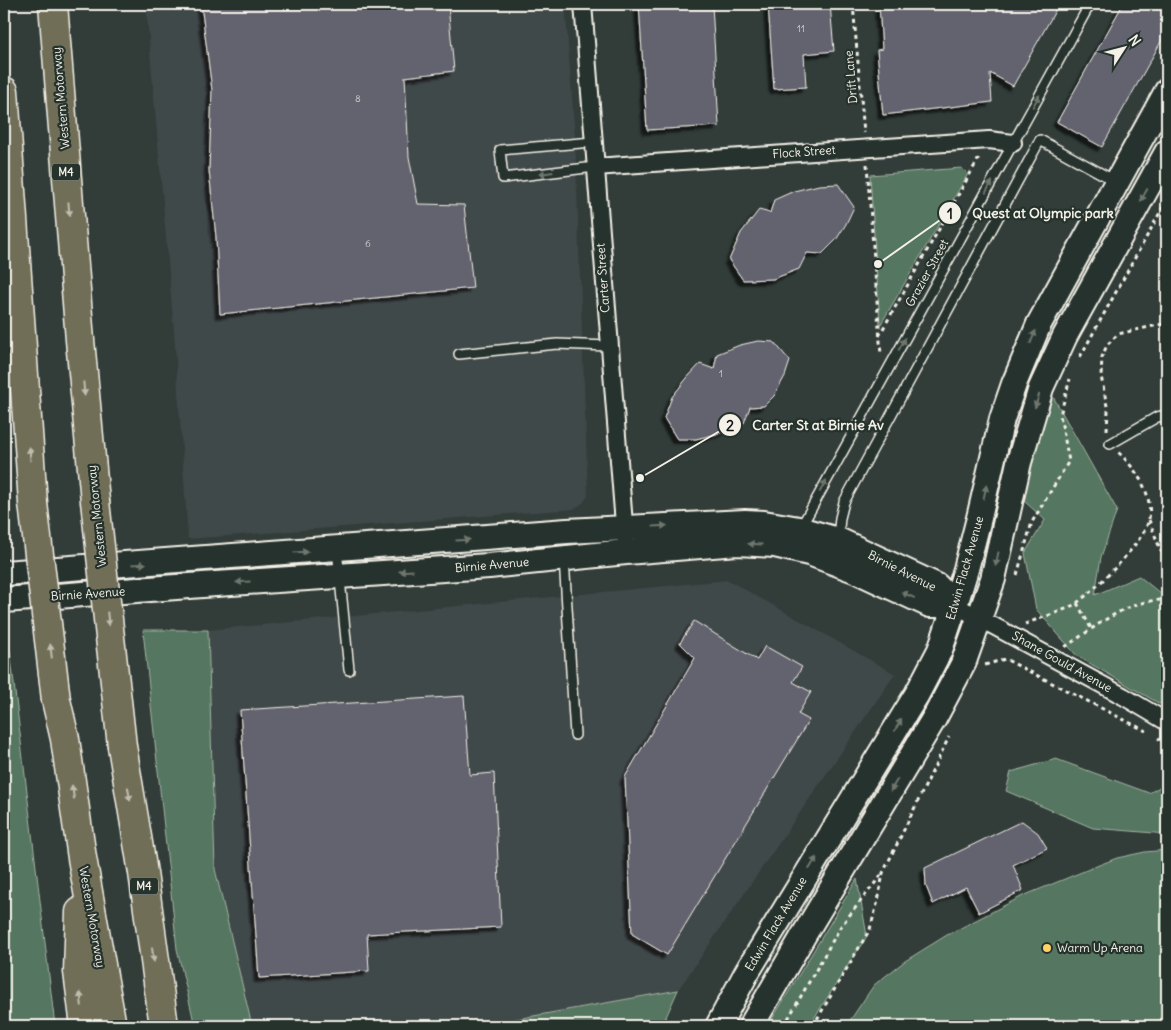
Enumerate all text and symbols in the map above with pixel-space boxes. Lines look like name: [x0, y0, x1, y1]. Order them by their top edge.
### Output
house number: 11: [797, 22, 805, 35]
north arrow: [1098, 22, 1148, 72]
text: N: [1124, 31, 1145, 50]
street label: Western Motorway: [49, 46, 72, 150]
street label: Drift Lane: [841, 50, 860, 104]
house number: 8: [355, 92, 361, 105]
one-way arrow: [1032, 94, 1041, 108]
street label: Flock Street: [772, 142, 836, 161]
road number: M4: [52, 163, 80, 180]
one-way arrow: [538, 169, 554, 177]
one-way arrow: [985, 179, 993, 194]
one-way arrow: [1139, 188, 1148, 202]
callout: Quest at Olympic park: [937, 199, 1123, 228]
one-way arrow: [66, 202, 74, 218]
text: 1: [947, 204, 953, 223]
text: Quest at Olympic park: [972, 204, 1114, 222]
street label: Grazier Street: [902, 236, 951, 309]
house number: 6: [365, 237, 371, 250]
street label: Carter Street: [593, 243, 612, 313]
one-way arrow: [1029, 329, 1037, 344]
one-way arrow: [897, 337, 906, 351]
house number: 1: [719, 367, 723, 380]
one-way arrow: [80, 381, 88, 397]
one-way arrow: [1033, 394, 1040, 409]
callout: Carter St at Birnie Av: [718, 411, 894, 440]
text: 2: [726, 416, 734, 435]
text: Carter St at Birnie Av: [752, 416, 884, 434]
one-way arrow: [25, 446, 33, 462]
street label: Western Motorway: [84, 464, 109, 568]
one-way arrow: [819, 479, 827, 494]
one-way arrow: [981, 485, 989, 500]
street label: Edwin Flack Avenue: [943, 514, 987, 622]
one-way arrow: [653, 522, 669, 530]
one-way arrow: [456, 535, 472, 543]
one-way arrow: [747, 540, 763, 548]
one-way arrow: [294, 547, 310, 555]
street label: Birnie Avenue: [866, 547, 939, 594]
one-way arrow: [993, 551, 1001, 567]
street label: Birnie Avenue: [454, 554, 530, 575]
one-way arrow: [131, 559, 147, 567]
one-way arrow: [397, 568, 413, 576]
one-way arrow: [235, 578, 251, 586]
street label: Birnie Avenue: [50, 583, 126, 604]
one-way arrow: [901, 591, 915, 599]
one-way arrow: [104, 611, 112, 627]
street label: Shane Gould Avenue: [1010, 628, 1115, 695]
one-way arrow: [47, 643, 55, 659]
one-way arrow: [894, 718, 903, 731]
one-way arrow: [890, 778, 899, 791]
one-way arrow: [69, 784, 77, 800]
one-way arrow: [126, 786, 134, 802]
one-way arrow: [809, 857, 818, 870]
street label: Western Motorway: [76, 865, 109, 969]
street label: Edwin Flack Avenue: [741, 874, 810, 974]
road number: M4: [130, 878, 158, 894]
place label: Warm Up Arena: [1057, 940, 1143, 955]
marker: Warm Up Arena: [1041, 942, 1053, 954]
one-way arrow: [150, 947, 158, 963]
one-way arrow: [77, 991, 85, 1007]

